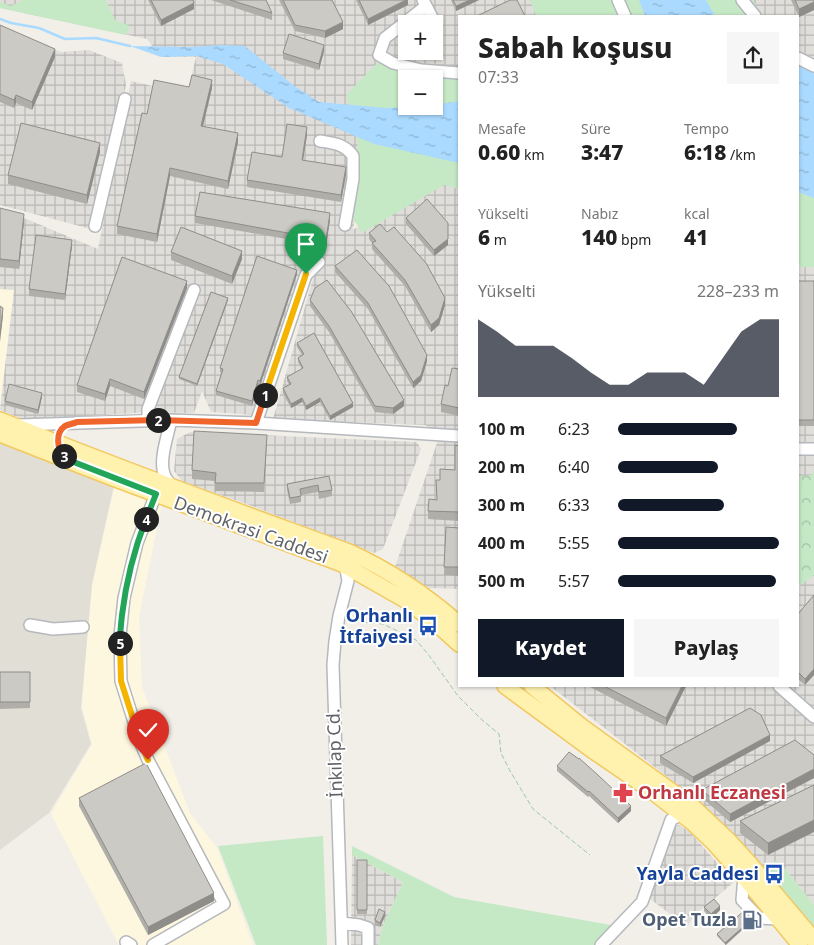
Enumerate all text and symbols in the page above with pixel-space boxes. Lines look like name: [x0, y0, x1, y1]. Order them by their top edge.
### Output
map controls: [398, 15, 443, 115]
button: +: [398, 15, 443, 60]
text: Sabah koşusu: [478, 28, 672, 66]
button: share: [727, 32, 779, 84]
text: 07:33: [478, 66, 519, 88]
button: −: [398, 70, 443, 115]
text: Mesafe: [478, 119, 526, 138]
text: Süre: [581, 119, 611, 138]
text: Tempo: [684, 119, 729, 138]
text: 0.60: [478, 138, 520, 166]
text: 3:47: [581, 138, 623, 166]
text: 6:18: [684, 138, 726, 166]
text: km: [520, 145, 545, 164]
text: /km: [726, 145, 756, 164]
text: Yükselti: [478, 204, 529, 223]
text: Nabız: [581, 204, 618, 223]
text: kcal: [684, 204, 710, 223]
pin: [285, 223, 327, 274]
text: 6: [478, 223, 490, 251]
text: 140: [581, 223, 617, 251]
text: 41: [684, 223, 708, 251]
icon: arrive: [292, 230, 320, 258]
text: m: [490, 230, 507, 249]
text: bpm: [617, 230, 651, 249]
text: Yükselti: [478, 280, 536, 302]
text: 228–233 m: [697, 280, 779, 302]
pin: 1: [252, 382, 278, 408]
text: 1: [261, 386, 270, 405]
pin: 2: [146, 408, 170, 432]
text: 2: [154, 411, 163, 430]
text: 100 m: [478, 418, 525, 440]
text: 6:23: [558, 418, 590, 440]
pin: 3: [52, 444, 76, 468]
text: 3: [60, 447, 69, 466]
text: 200 m: [478, 456, 525, 478]
text: 6:40: [558, 456, 590, 478]
street label: Demokrasi Caddesi: [171, 490, 332, 568]
text: 300 m: [478, 494, 525, 516]
text: 6:33: [558, 494, 590, 516]
pin: 4: [134, 506, 158, 532]
text: 4: [142, 510, 151, 529]
text: 400 m: [478, 532, 525, 554]
text: 5:55: [558, 532, 590, 554]
text: 500 m: [478, 570, 525, 592]
text: 5:57: [558, 570, 590, 592]
place label: Orhanlı İtfaiyesi: [340, 603, 413, 648]
bus stop icon: Orhanlı İtfaiyesi: [417, 615, 439, 637]
button: Kaydet: [478, 619, 624, 677]
button: Paylaş: [634, 619, 779, 677]
pin: 5: [108, 630, 132, 656]
text: 5: [116, 634, 125, 653]
street label: İnkılap Cd.: [320, 708, 348, 798]
pin: [127, 709, 169, 760]
icon: check: [134, 716, 162, 744]
place label: Orhanlı Eczanesi: [638, 780, 786, 804]
pharmacy icon: Orhanlı Eczanesi: [612, 782, 634, 804]
place label: Yayla Caddesi: [636, 861, 759, 885]
bus stop icon: Yayla Caddesi: [763, 863, 785, 885]
place label: Opet Tuzla: [642, 907, 737, 931]
fuel station icon: Opet Tuzla: [741, 909, 763, 931]

